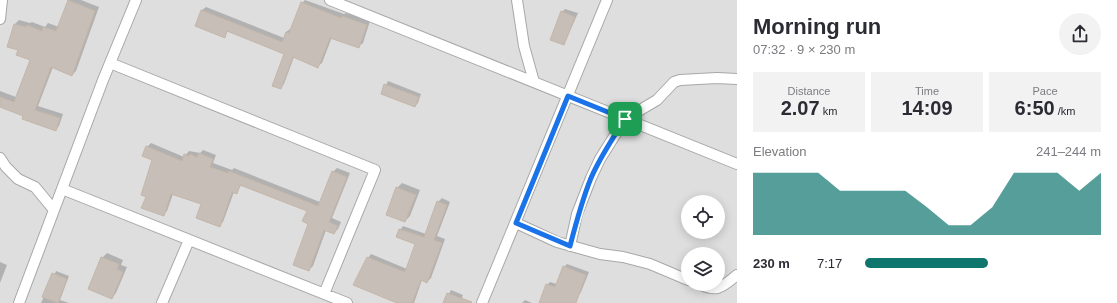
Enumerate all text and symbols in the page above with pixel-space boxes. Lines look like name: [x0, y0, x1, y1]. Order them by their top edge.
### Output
button: share: [1059, 13, 1101, 55]
text: Morning run: [753, 14, 881, 39]
text: 07:32 · 9 × 230 m: [753, 42, 855, 57]
text: Distance: [788, 85, 830, 97]
text: Time: [915, 85, 939, 97]
text: Pace: [1032, 85, 1058, 97]
text: 2.07: [781, 97, 820, 119]
text: 14:09: [901, 97, 953, 119]
text: 6:50: [1015, 97, 1055, 119]
pin: [608, 102, 642, 136]
text: km: [820, 105, 837, 117]
text: /km: [1055, 105, 1075, 117]
icon: arrive: [614, 108, 636, 130]
text: Elevation: [753, 144, 806, 159]
text: 241–244 m: [1036, 144, 1101, 159]
map controls: [681, 195, 725, 291]
button: locate: [681, 195, 725, 239]
button: layers: [681, 247, 725, 291]
text: 230 m: [753, 256, 790, 271]
text: 7:17: [817, 256, 842, 271]

